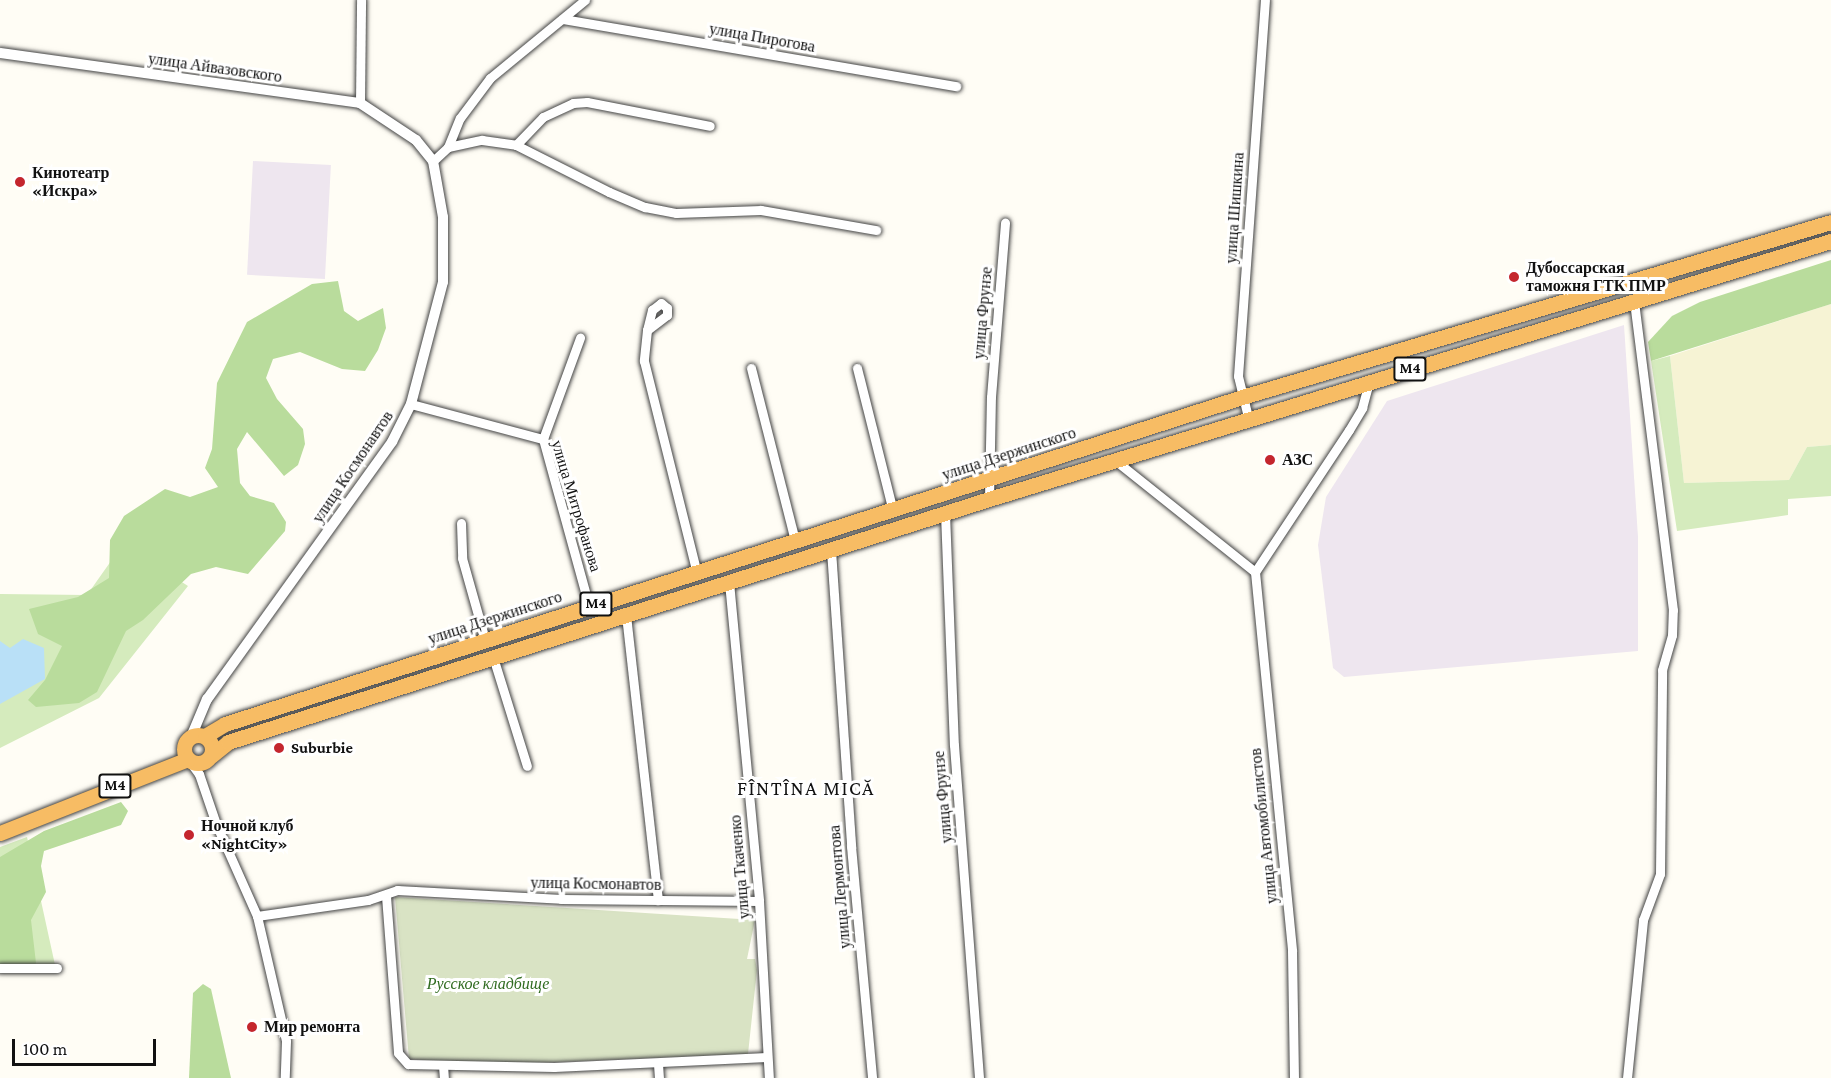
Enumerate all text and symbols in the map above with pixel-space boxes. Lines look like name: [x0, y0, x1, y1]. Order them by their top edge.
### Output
street label: улица Пирогова: [708, 19, 816, 57]
street label: улица Айвазовского: [147, 49, 283, 87]
street label: улица Шишкина: [1222, 152, 1248, 264]
place label: Кинотеатр «Искра»: [32, 163, 109, 201]
marker: Кинотеатр «Искра»: [13, 175, 27, 189]
place label: Дубоссарская таможня ГТК ПМР: [1526, 258, 1666, 296]
street label: улица Фрунзе: [969, 266, 997, 360]
marker: Дубоссарская таможня ГТК ПМР: [1507, 270, 1521, 284]
road number: M4: [1392, 357, 1428, 381]
street label: улица Космонавтов: [308, 407, 398, 527]
street label: улица Дзержинского: [940, 423, 1078, 485]
street label: улица Митрофанова: [547, 438, 605, 574]
place label: АЗС: [1282, 450, 1313, 470]
marker: АЗС: [1263, 453, 1277, 467]
street label: улица Дзержинского: [426, 587, 564, 649]
road number: M4: [578, 592, 614, 616]
place label: Suburbie: [291, 738, 353, 758]
marker: Suburbie: [272, 741, 286, 755]
street label: улица Автомобилистов: [1246, 747, 1282, 905]
street label: улица Фрунзе: [929, 750, 957, 844]
road number: M4: [97, 774, 133, 798]
district label: FÎNTÎNA MICĂ: [737, 776, 875, 800]
street label: улица Ткаченко: [726, 814, 754, 920]
place label: Ночной клуб «NightCity»: [201, 816, 294, 854]
street label: улица Лермонтова: [825, 824, 855, 950]
marker: Ночной клуб «NightCity»: [182, 828, 196, 842]
street label: улица Космонавтов: [530, 873, 662, 895]
park label: Русское кладбище: [427, 974, 549, 994]
place label: Мир ремонта: [264, 1017, 360, 1037]
marker: Мир ремонта: [245, 1020, 259, 1034]
scale bar: [15, 1027, 159, 1065]
text: 100 m: [23, 1039, 67, 1059]

